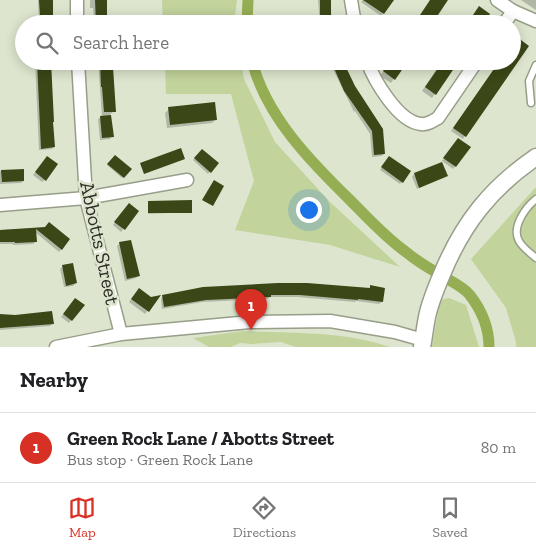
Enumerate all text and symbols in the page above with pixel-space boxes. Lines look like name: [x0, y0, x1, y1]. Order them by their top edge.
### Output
search box: [15, 15, 521, 70]
icon: search: [33, 29, 61, 57]
text: Search here: [73, 31, 169, 54]
street label: Abbotts Street: [75, 179, 125, 307]
your location: [296, 197, 322, 223]
pin: 1: [235, 289, 267, 330]
text: Nearby: [20, 367, 88, 392]
text: Green Rock Lane / Abotts Street: [67, 427, 334, 450]
text: 1: [33, 438, 39, 457]
text: 80 m: [481, 438, 516, 457]
text: Bus stop · Green Rock Lane: [67, 450, 253, 469]
tab: Map: [68, 494, 96, 541]
tab: Directions: [233, 494, 296, 541]
tab: Saved: [433, 494, 468, 541]

